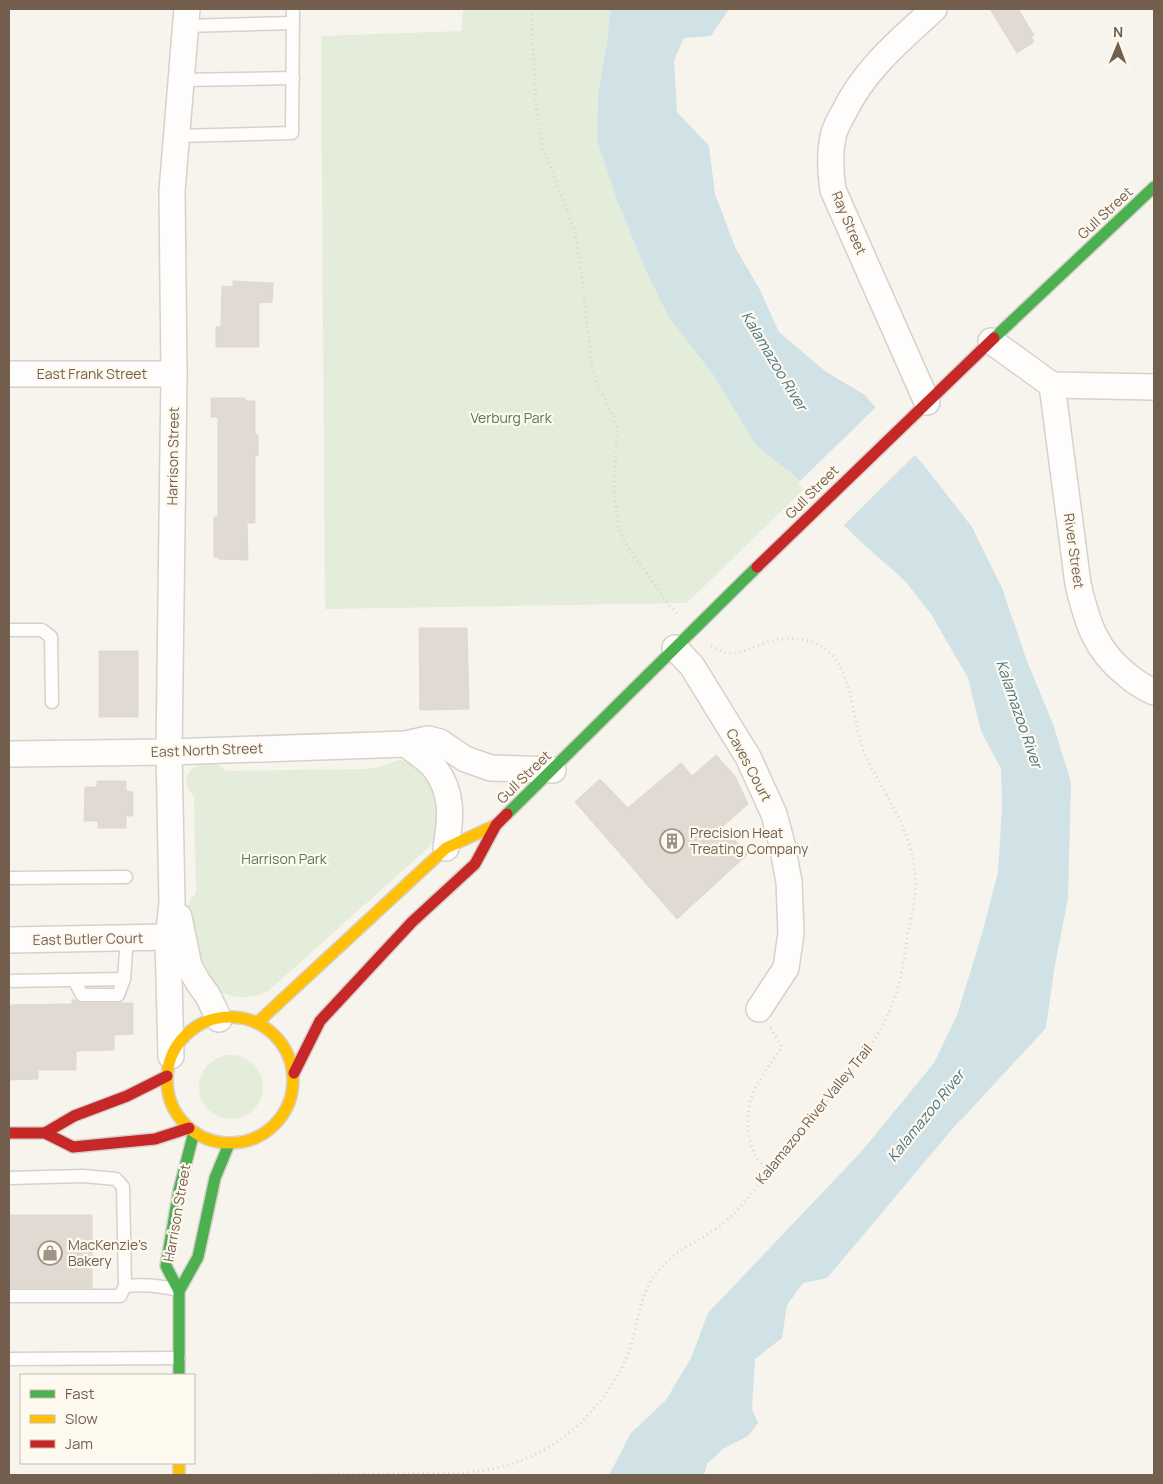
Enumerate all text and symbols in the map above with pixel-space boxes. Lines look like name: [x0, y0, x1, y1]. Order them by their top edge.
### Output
north arrow: [1093, 20, 1143, 70]
text: N: [1113, 22, 1123, 41]
street label: Gull Street: [1073, 182, 1137, 243]
street label: Ray Street: [828, 188, 872, 258]
water label: Kalamazoo River: [736, 307, 814, 417]
street label: East Frank Street: [37, 364, 148, 383]
street label: Harrison Street: [162, 406, 183, 505]
park label: Verburg Park: [470, 408, 553, 427]
street label: Gull Street: [781, 460, 843, 523]
street label: River Street: [1060, 512, 1089, 590]
water label: Kalamazoo River: [991, 657, 1049, 773]
street label: Caves Court: [722, 725, 777, 805]
street label: East North Street: [151, 738, 264, 761]
street label: Gull Street: [492, 746, 555, 807]
place label: Precision Heat Treating Company: [690, 823, 809, 858]
building icon: Precision Heat Treating Company: [659, 828, 685, 854]
park label: Harrison Park: [241, 849, 328, 868]
street label: East Butler Court: [33, 928, 144, 949]
street label: Kalamazoo River Valley Trail: [751, 1040, 876, 1188]
water label: Kalamazoo River: [882, 1063, 971, 1166]
street label: Harrison Street: [159, 1162, 194, 1263]
place label: MacKenzie's Bakery: [68, 1235, 147, 1270]
shop icon: MacKenzie's Bakery: [37, 1240, 63, 1266]
legend: [20, 1374, 195, 1464]
text: Fast: [65, 1383, 94, 1404]
text: Slow: [65, 1408, 98, 1429]
text: Jam: [65, 1433, 93, 1454]

